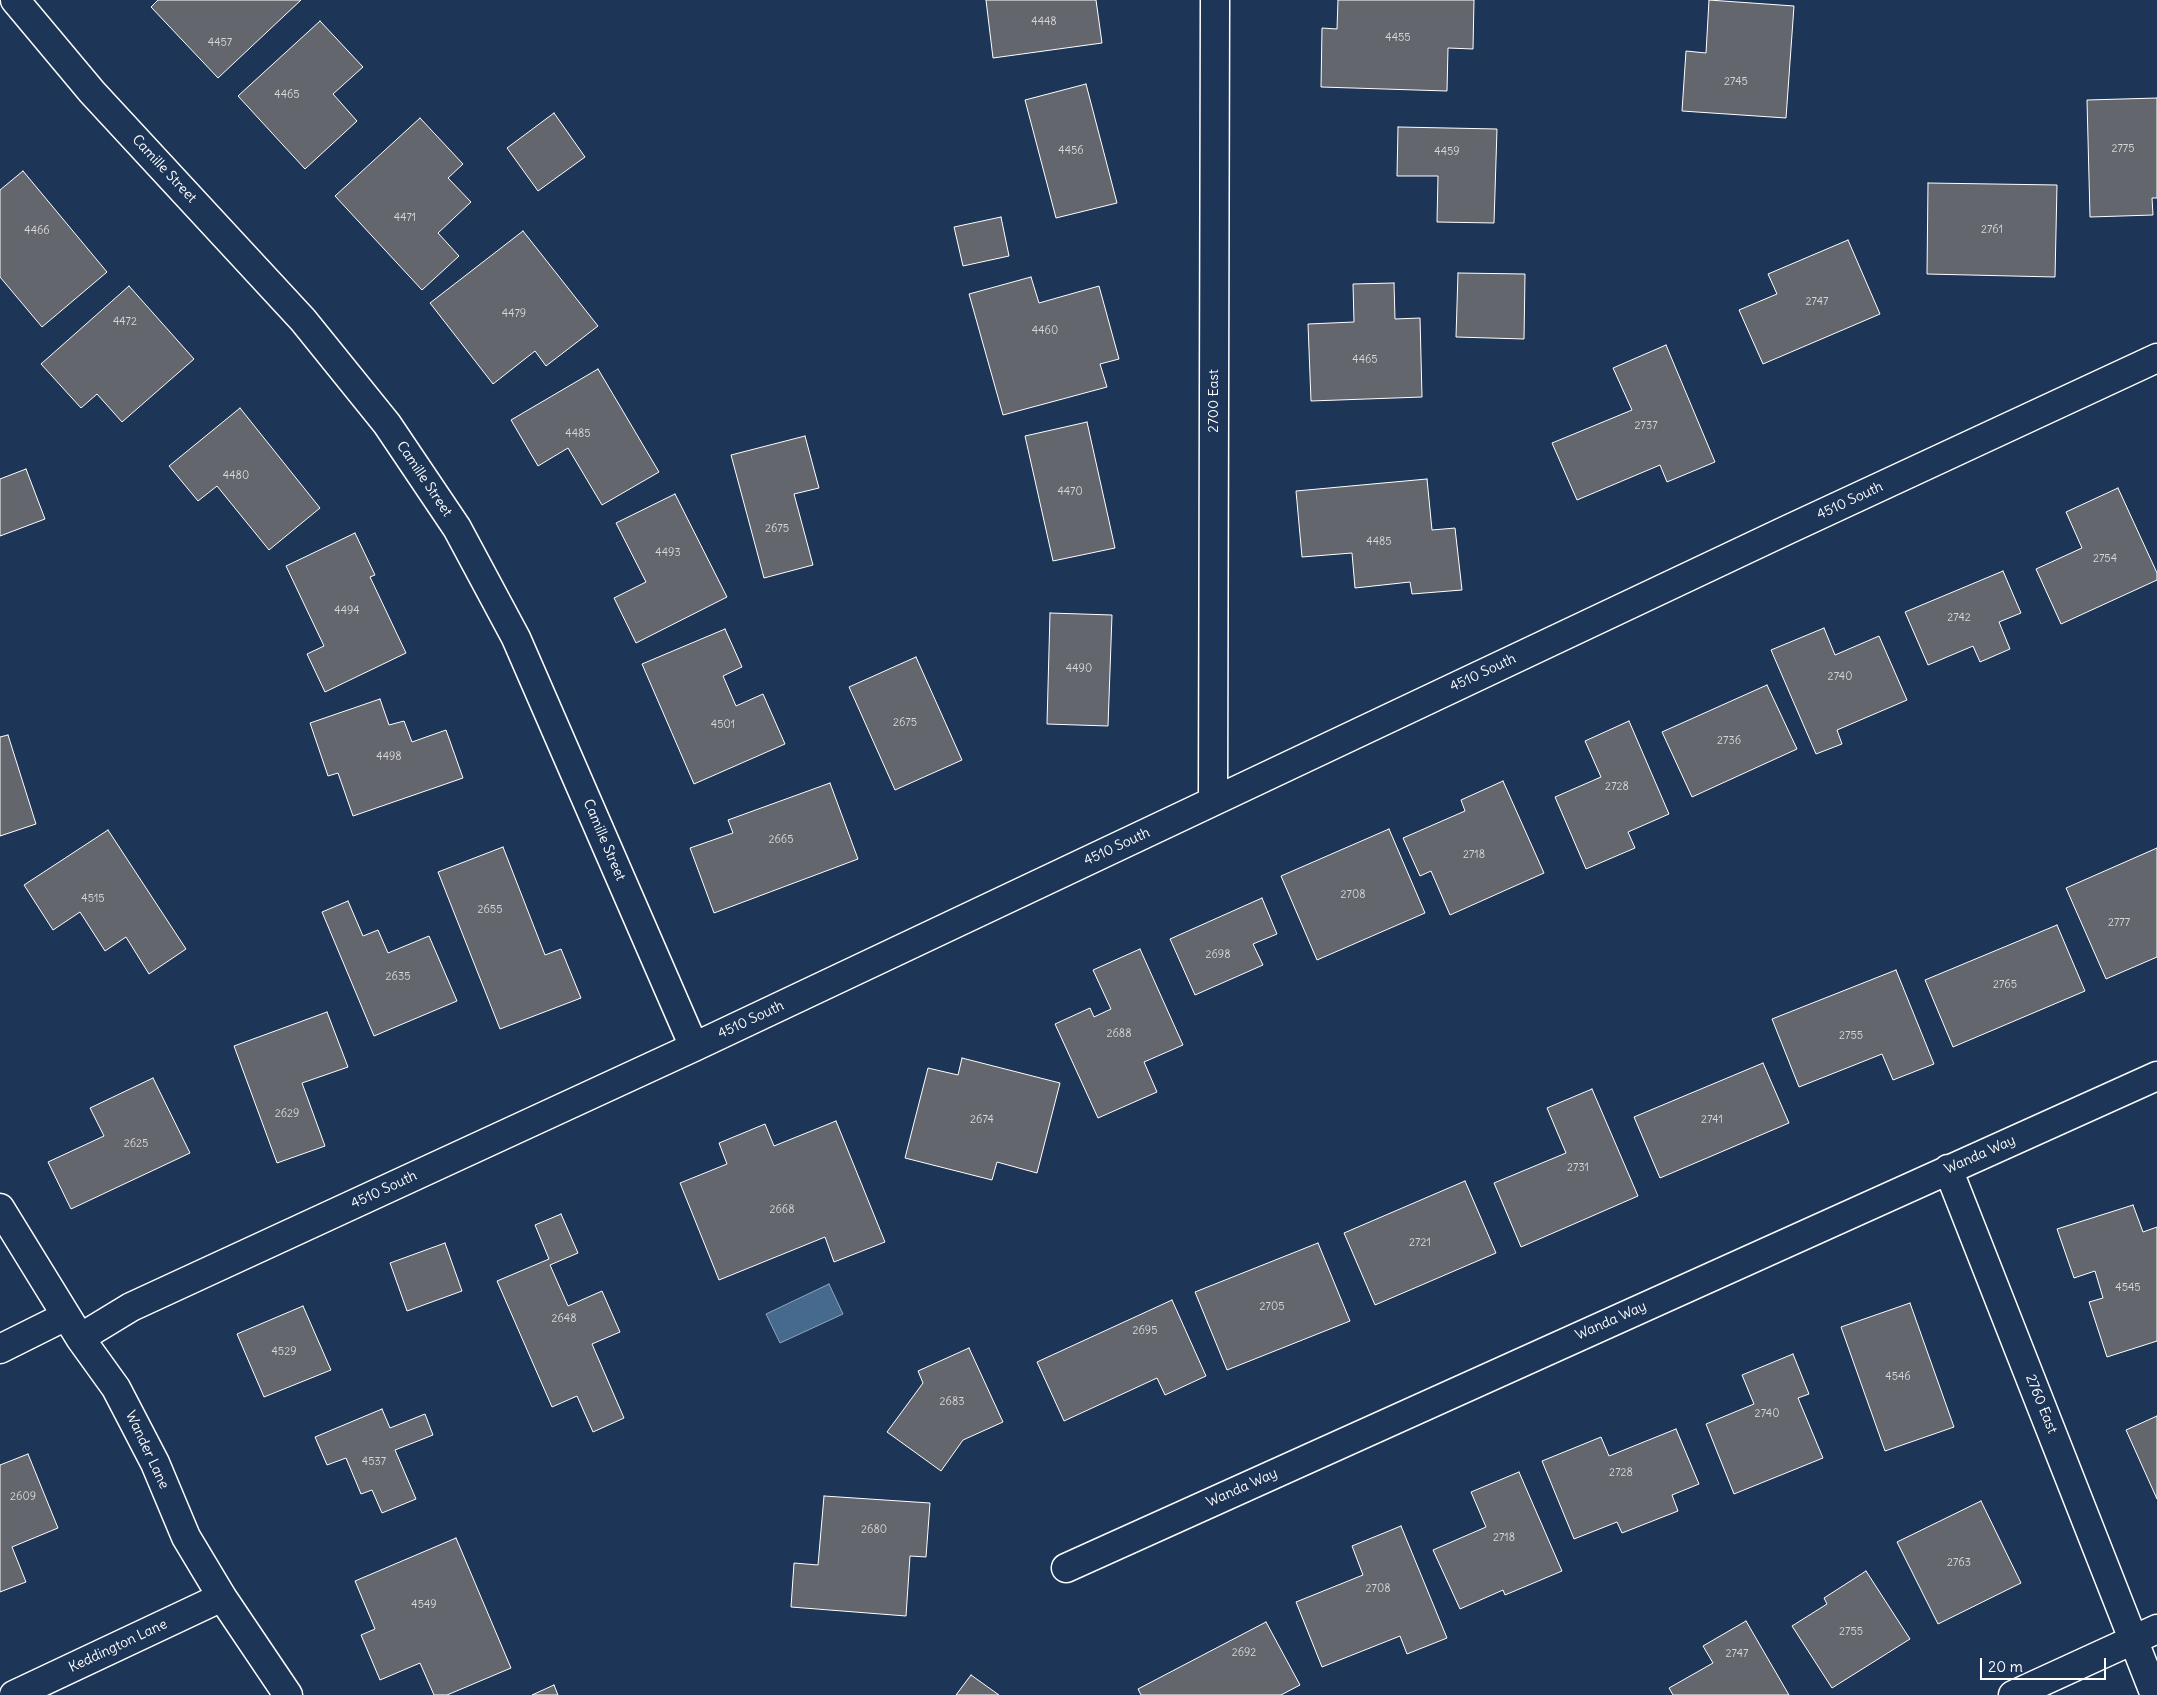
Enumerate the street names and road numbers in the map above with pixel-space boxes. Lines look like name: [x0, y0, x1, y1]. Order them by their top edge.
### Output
street label: Camille Street: [128, 131, 200, 207]
street label: 2700 East: [1206, 369, 1222, 433]
street label: Camille Street: [393, 438, 455, 520]
street label: 4510 South: [1814, 478, 1886, 524]
street label: 4510 South: [1447, 650, 1519, 696]
street label: Camille Street: [579, 797, 629, 883]
street label: 4510 South: [1081, 824, 1153, 870]
street label: 4510 South: [715, 997, 787, 1043]
street label: Wanda Way: [1942, 1132, 2018, 1178]
street label: 4510 South: [348, 1167, 420, 1213]
street label: Wanda Way: [1573, 1298, 1649, 1344]
street label: 2760 East: [2022, 1372, 2060, 1436]
street label: Wander Lane: [122, 1408, 172, 1492]
street label: Wanda Way: [1204, 1465, 1280, 1511]
street label: Keddington Lane: [66, 1616, 170, 1676]

